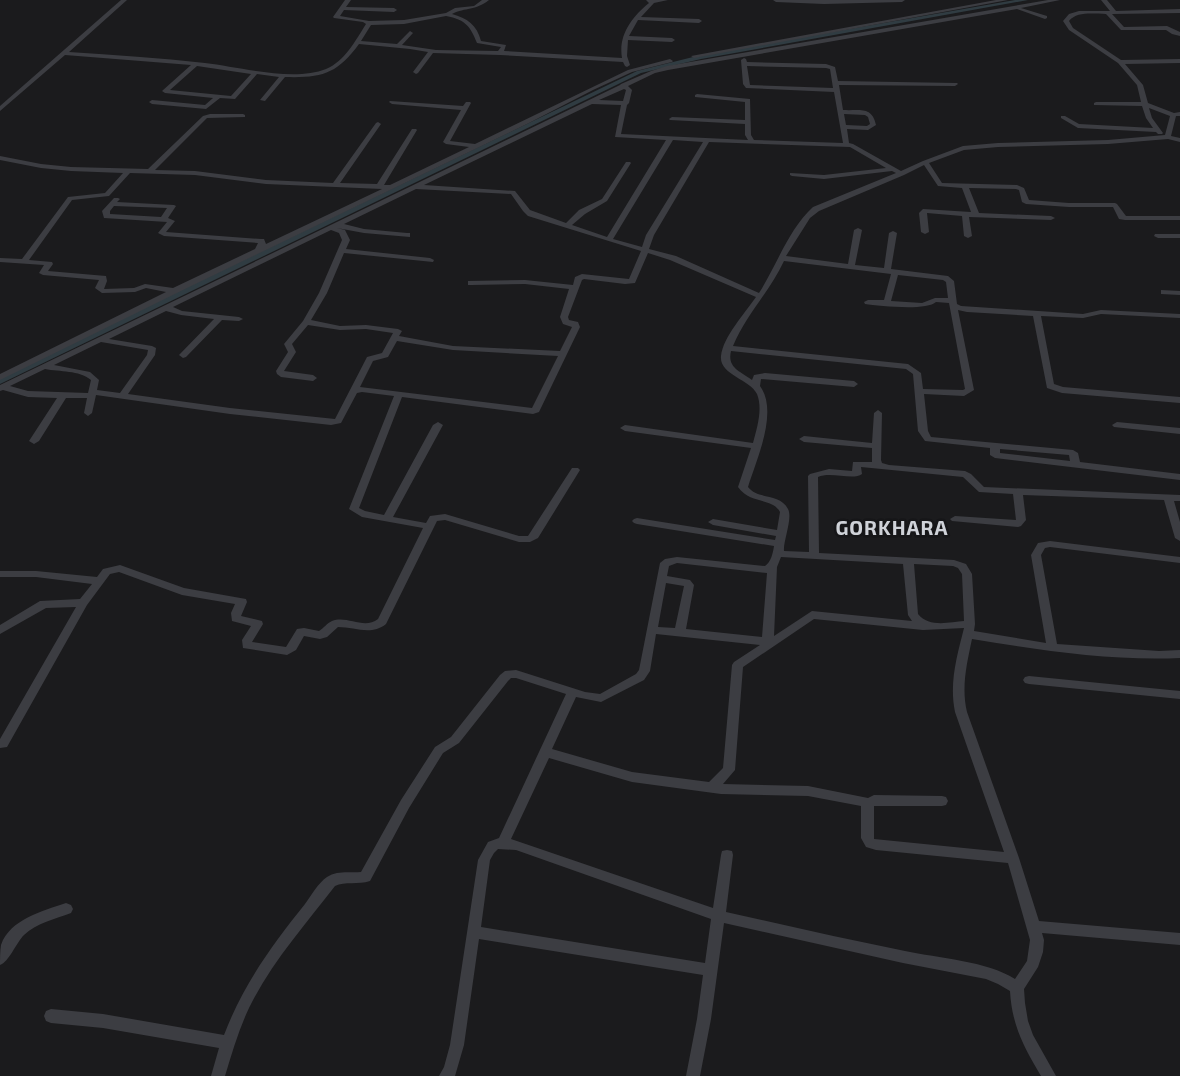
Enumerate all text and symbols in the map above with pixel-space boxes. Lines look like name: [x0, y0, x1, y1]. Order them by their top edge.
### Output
district label: GORKHARA: [835, 515, 949, 539]

